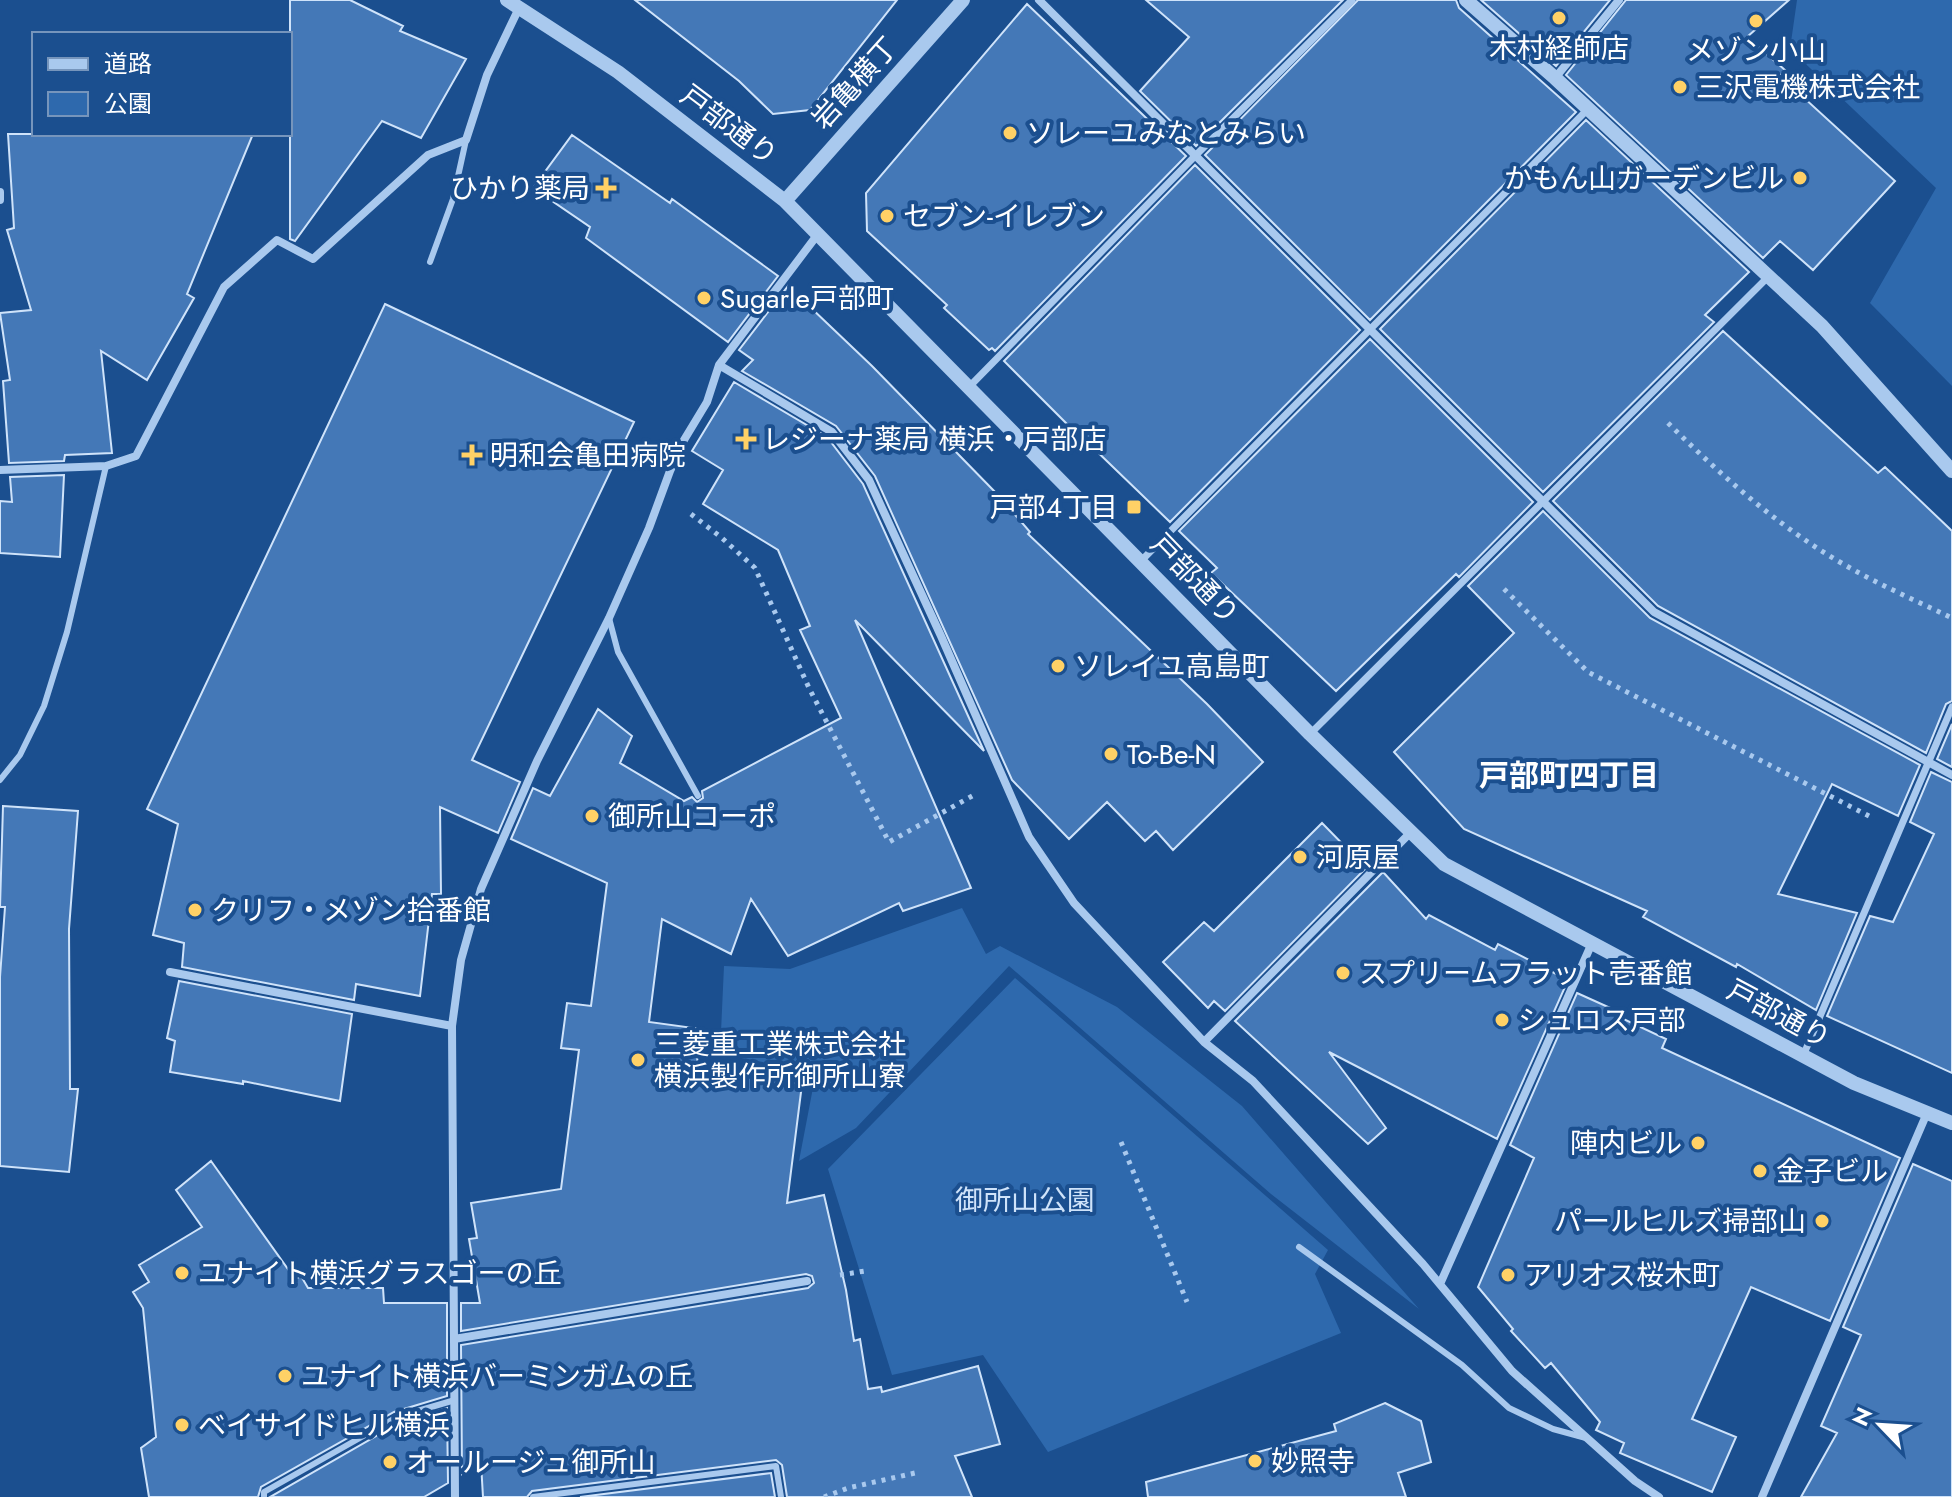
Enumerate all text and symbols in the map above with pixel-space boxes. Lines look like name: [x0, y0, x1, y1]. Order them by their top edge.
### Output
marker: 木村経師店: [1550, 9, 1568, 27]
marker: メゾン小山: [1747, 12, 1765, 30]
street label: 岩亀横丁: [802, 28, 908, 138]
place label: 木村経師店: [1489, 28, 1629, 69]
place label: メゾン小山: [1686, 30, 1826, 71]
legend: [32, 32, 292, 136]
text: 道路: [104, 46, 152, 81]
place label: 三沢電機株式会社: [1696, 67, 1920, 108]
street label: 戸部通り: [672, 75, 786, 175]
marker: 三沢電機株式会社: [1671, 78, 1689, 96]
text: 公園: [104, 86, 152, 121]
place label: ソレーユみなとみらい: [1026, 113, 1306, 154]
marker: ソレーユみなとみらい: [1001, 124, 1019, 142]
place label: かもん山ガーデンビル: [1504, 158, 1784, 199]
place label: ひかり薬局: [450, 168, 590, 209]
marker: かもん山ガーデンビル: [1791, 169, 1809, 187]
marker: ひかり薬局: [597, 179, 615, 197]
place label: セブン-イレブン: [903, 196, 1105, 237]
marker: セブン-イレブン: [878, 207, 896, 225]
place label: Sugarle戸部町: [720, 278, 894, 319]
marker: Sugarle戸部町: [695, 289, 713, 307]
place label: レジーナ薬局 横浜・戸部店: [762, 419, 1106, 460]
marker: レジーナ薬局 横浜・戸部店: [737, 430, 755, 448]
place label: 明和会亀田病院: [490, 435, 686, 476]
marker: 明和会亀田病院: [461, 444, 483, 466]
place label: 戸部4丁目: [990, 487, 1118, 528]
marker: 戸部4丁目: [1125, 498, 1143, 516]
street label: 戸部通り: [1141, 524, 1249, 634]
place label: ソレイユ高島町: [1074, 646, 1269, 687]
marker: ソレイユ高島町: [1049, 657, 1067, 675]
place label: To-Be-N: [1127, 734, 1216, 775]
marker: To-Be-N: [1102, 745, 1120, 763]
district label: 戸部町四丁目: [1479, 754, 1659, 797]
place label: 御所山コーポ: [608, 796, 776, 837]
marker: 御所山コーポ: [583, 807, 601, 825]
place label: 河原屋: [1316, 837, 1400, 878]
marker: 河原屋: [1291, 848, 1309, 866]
place label: クリフ・メゾン拾番館: [211, 890, 491, 931]
marker: クリフ・メゾン拾番館: [186, 901, 204, 919]
place label: スプリームフラット壱番館: [1359, 953, 1692, 994]
marker: スプリームフラット壱番館: [1334, 964, 1352, 982]
street label: 戸部通り: [1720, 970, 1838, 1058]
place label: シュロス戸部: [1518, 1000, 1686, 1041]
marker: シュロス戸部: [1493, 1011, 1511, 1029]
place label: 三菱重工業株式会社 横浜製作所御所山寮: [654, 1024, 906, 1097]
marker: 三菱重工業株式会社 横浜製作所御所山寮: [629, 1051, 647, 1069]
place label: 陣内ビル: [1570, 1123, 1682, 1164]
marker: 陣内ビル: [1689, 1134, 1707, 1152]
place label: 金子ビル: [1776, 1151, 1888, 1192]
marker: 金子ビル: [1751, 1162, 1769, 1180]
park label: 御所山公園: [955, 1180, 1095, 1221]
place label: パールヒルズ掃部山: [1554, 1201, 1806, 1242]
marker: パールヒルズ掃部山: [1813, 1212, 1831, 1230]
place label: ユナイト横浜グラスゴーの丘: [198, 1253, 561, 1294]
place label: アリオス桜木町: [1524, 1255, 1720, 1296]
marker: ユナイト横浜グラスゴーの丘: [173, 1264, 191, 1282]
marker: アリオス桜木町: [1499, 1266, 1517, 1284]
place label: ユナイト横浜バーミンガムの丘: [301, 1356, 693, 1397]
marker: ユナイト横浜バーミンガムの丘: [276, 1367, 294, 1385]
north arrow: [1840, 1385, 1920, 1465]
text: N: [1844, 1402, 1880, 1431]
place label: ベイサイドヒル横浜: [198, 1405, 450, 1446]
marker: ベイサイドヒル横浜: [173, 1416, 191, 1434]
place label: 妙照寺: [1271, 1441, 1355, 1482]
place label: オールージュ御所山: [406, 1442, 655, 1483]
marker: 妙照寺: [1246, 1452, 1264, 1470]
marker: オールージュ御所山: [381, 1453, 399, 1471]

